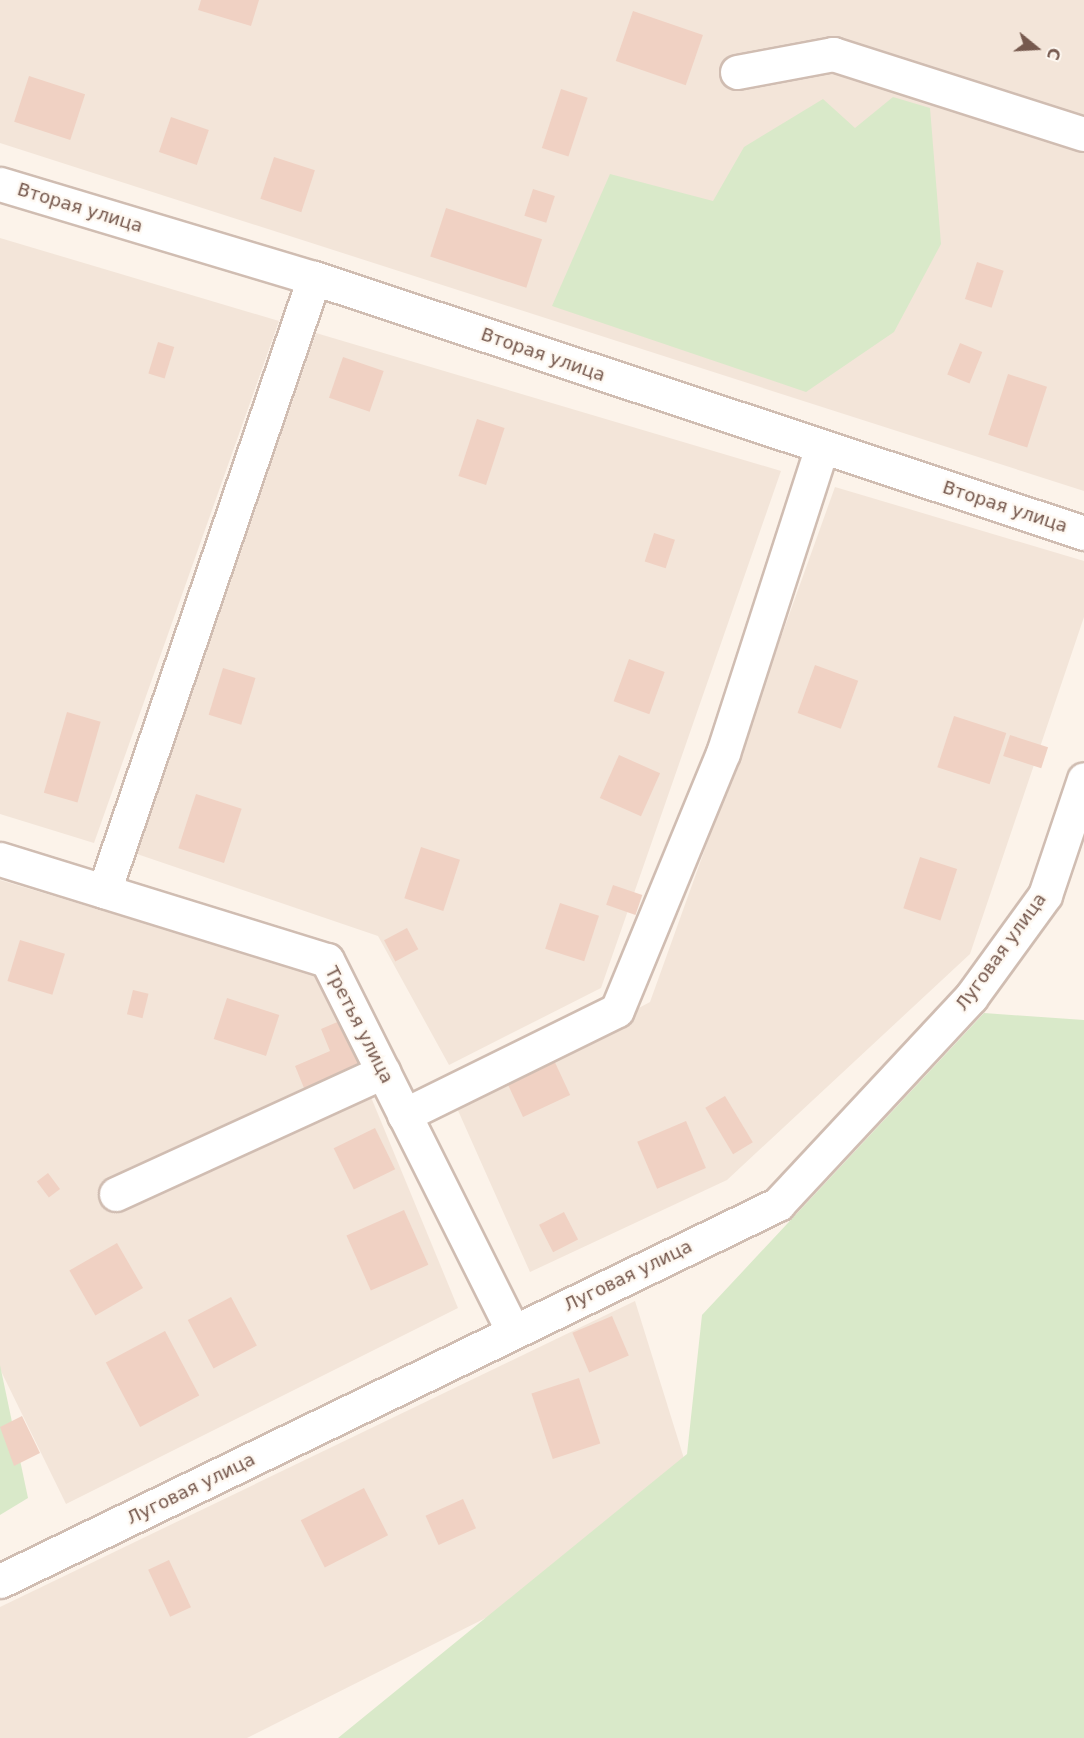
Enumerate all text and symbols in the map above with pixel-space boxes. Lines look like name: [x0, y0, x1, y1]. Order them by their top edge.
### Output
north arrow: [1006, 18, 1066, 78]
text: С: [1043, 45, 1064, 62]
street label: Вторая улица: [15, 179, 145, 237]
street label: Вторая улица: [478, 324, 608, 386]
street label: Вторая улица: [940, 477, 1070, 537]
street label: Луговая улица: [951, 889, 1051, 1015]
street label: Третья улица: [320, 963, 398, 1087]
street label: Луговая улица: [560, 1236, 696, 1316]
street label: Луговая улица: [123, 1449, 259, 1529]

